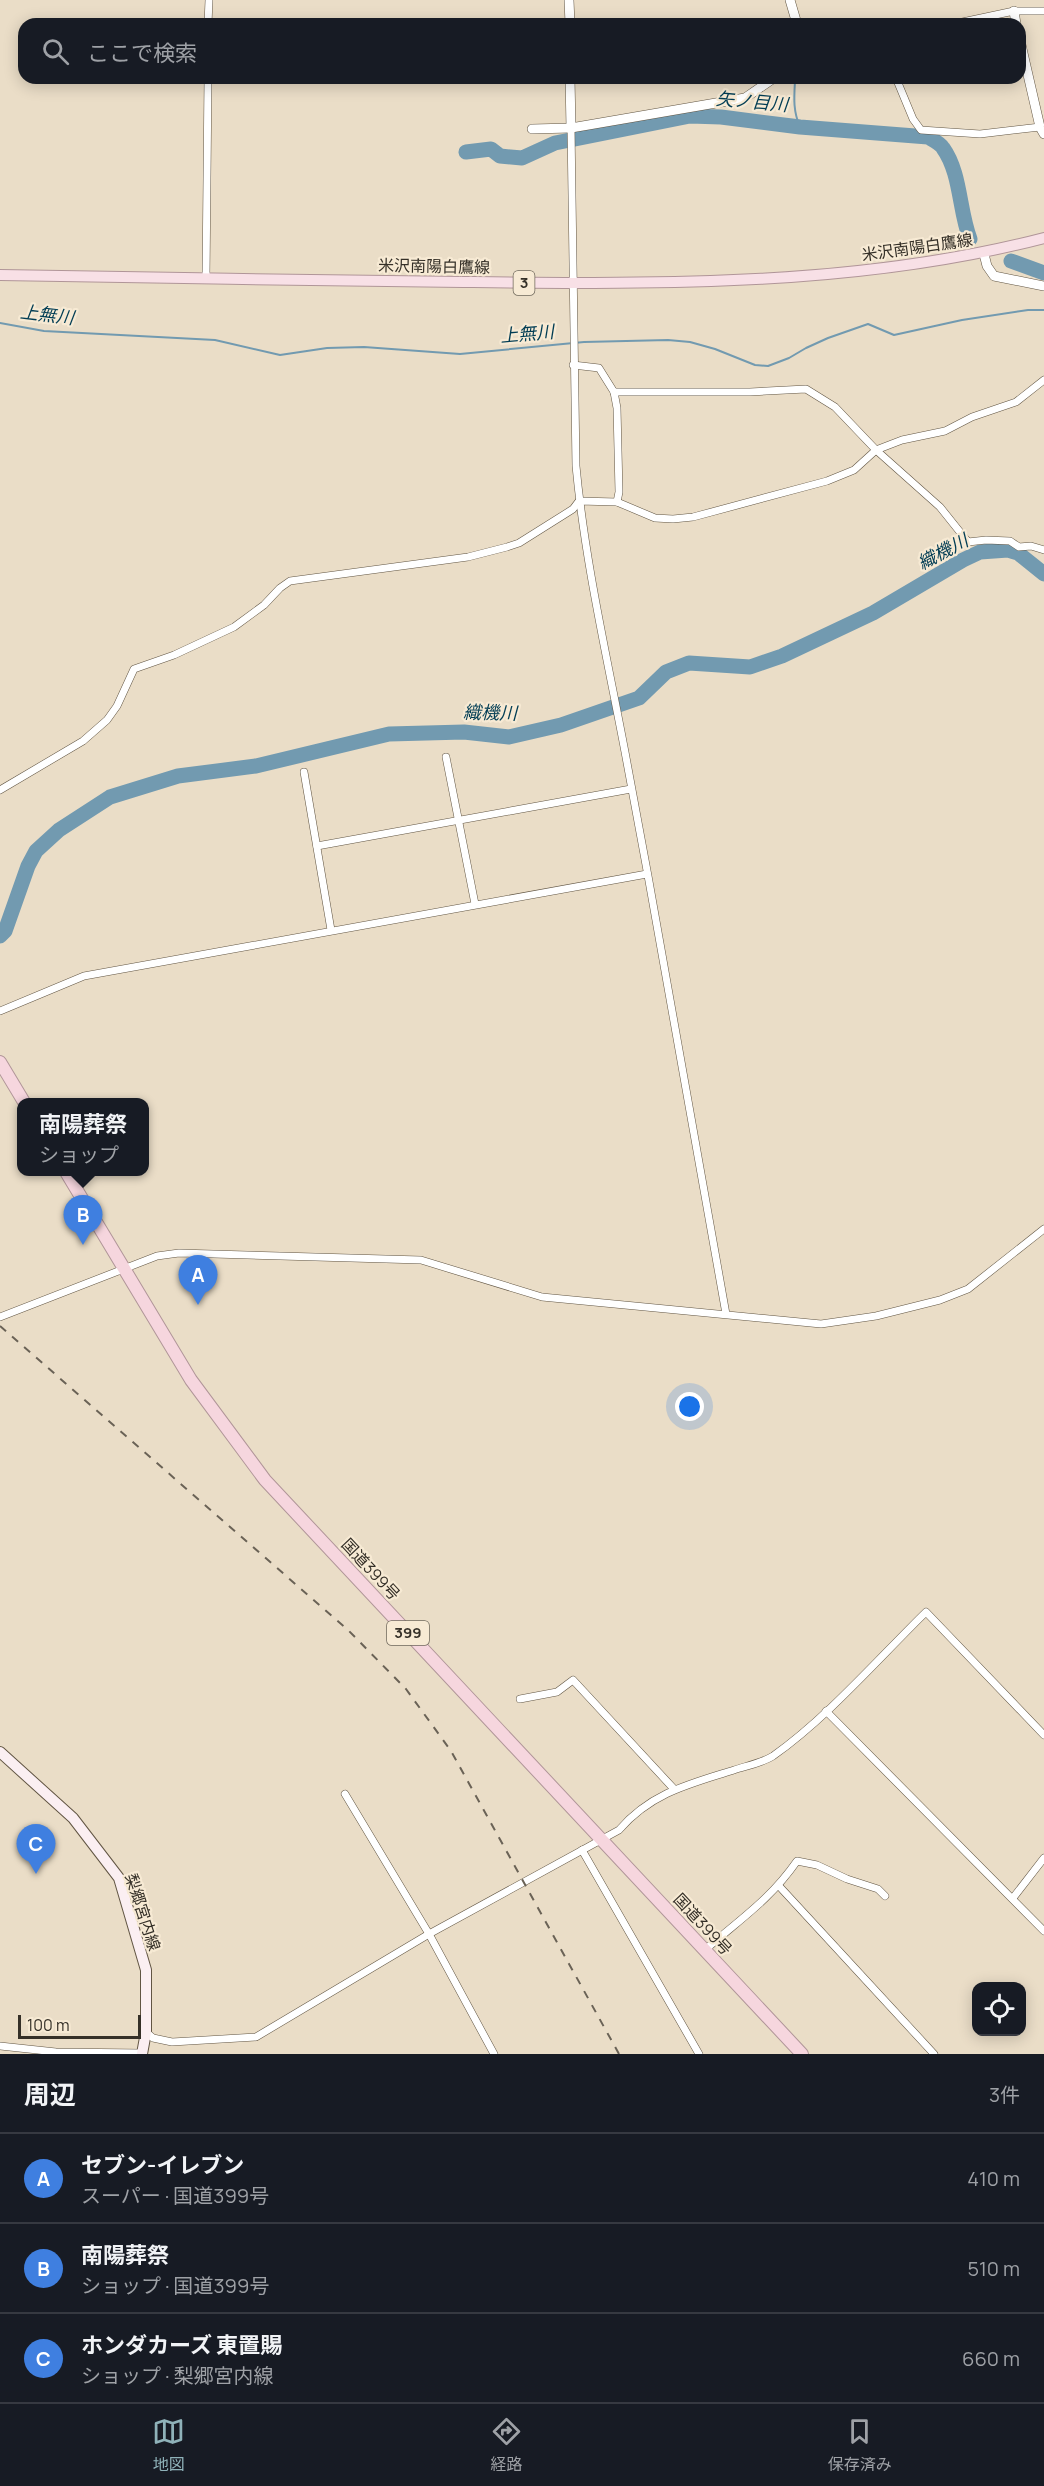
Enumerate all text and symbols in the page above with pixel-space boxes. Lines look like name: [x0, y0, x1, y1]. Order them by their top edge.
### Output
search box: [18, 18, 1026, 84]
icon: search: [39, 35, 72, 68]
text: ここで検索: [87, 38, 197, 68]
water label: 矢ノ目川: [715, 86, 791, 116]
street label: 米沢南陽白鷹線: [860, 228, 974, 266]
street label: 米沢南陽白鷹線: [378, 254, 490, 278]
road number: 3: [514, 271, 534, 295]
water label: 上無川: [19, 299, 77, 329]
water label: 上無川: [499, 319, 557, 347]
water label: 織機川: [913, 527, 974, 574]
water label: 織機川: [463, 700, 519, 725]
popup: [17, 1098, 149, 1176]
text: 南陽葬祭: [39, 1109, 127, 1139]
text: ショップ: [39, 1141, 119, 1168]
pin: B: [64, 1196, 103, 1245]
pin: A: [178, 1256, 218, 1305]
your location: [675, 1392, 704, 1421]
street label: 国道399号: [337, 1533, 405, 1605]
road number: 399: [387, 1621, 429, 1645]
pin: C: [16, 1824, 56, 1874]
street label: 梨郷宮内線: [120, 1871, 166, 1953]
street label: 国道399号: [669, 1888, 737, 1960]
map controls: [972, 1982, 1026, 2036]
button: locate: [972, 1982, 1026, 2036]
scale bar: [18, 2012, 141, 2040]
text: 100 m: [27, 2014, 70, 2036]
text: 周辺: [24, 2076, 76, 2112]
text: 3件: [989, 2081, 1020, 2108]
text: セブン-イレブン: [81, 2150, 244, 2180]
text: A: [37, 2165, 50, 2192]
text: 410 m: [967, 2165, 1020, 2192]
text: スーパー · 国道399号: [81, 2182, 269, 2209]
text: 南陽葬祭: [81, 2240, 169, 2270]
text: B: [37, 2255, 50, 2282]
text: 510 m: [967, 2255, 1020, 2282]
text: ショップ · 国道399号: [81, 2272, 269, 2299]
text: ホンダカーズ 東置賜: [81, 2330, 282, 2360]
text: C: [36, 2345, 51, 2372]
text: 660 m: [962, 2345, 1020, 2372]
text: ショップ · 梨郷宮内線: [81, 2362, 274, 2389]
tab: 地図: [152, 2415, 185, 2475]
tab: 経路: [490, 2415, 523, 2475]
tab: 保存済み: [828, 2415, 892, 2475]

